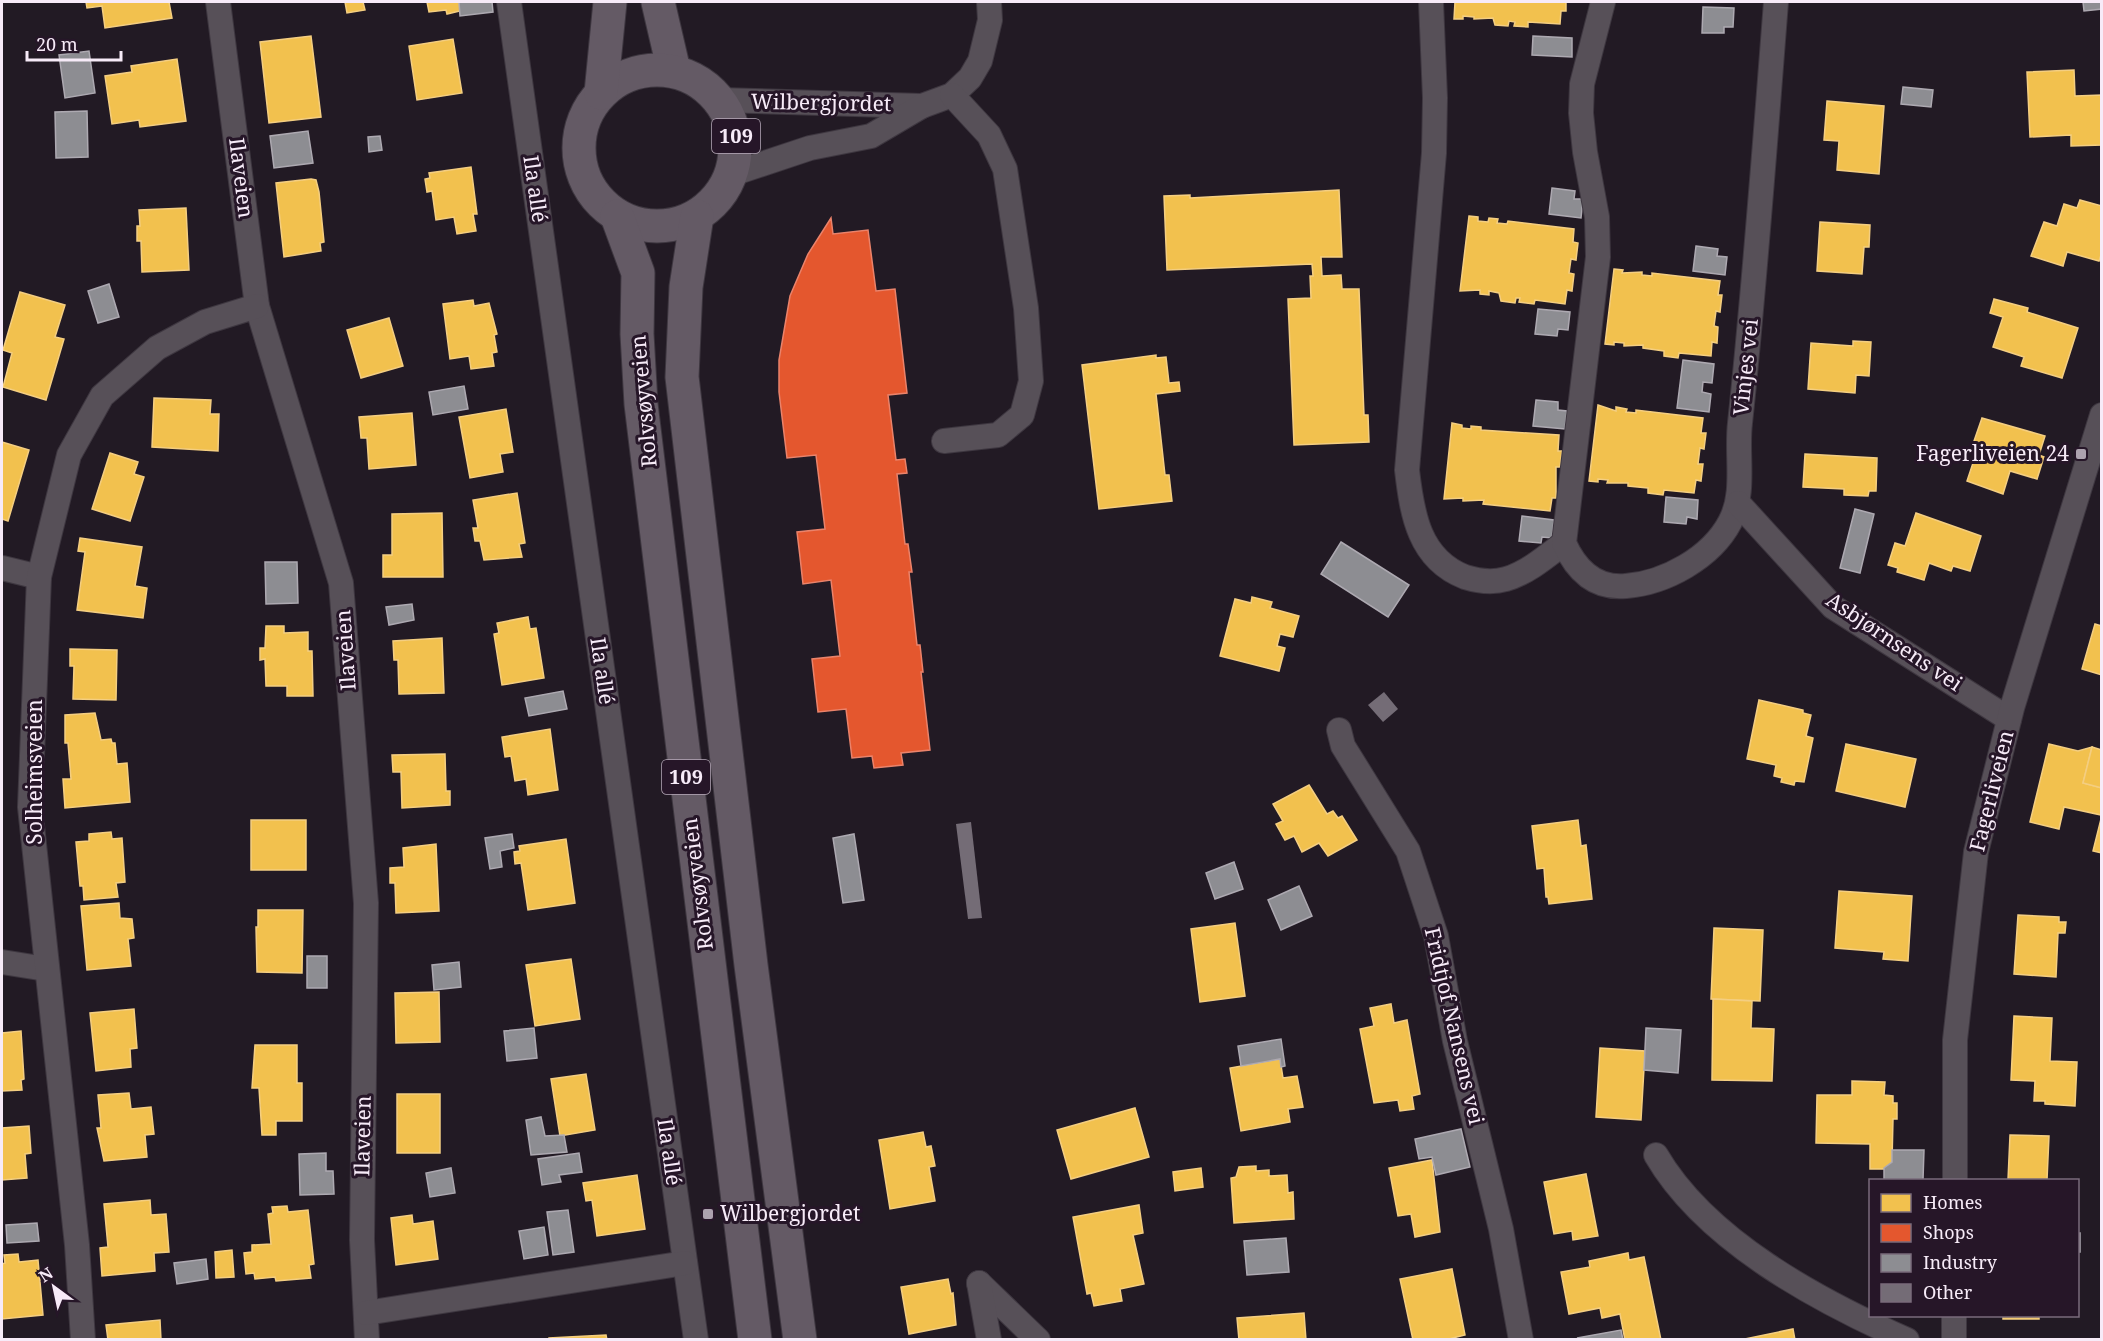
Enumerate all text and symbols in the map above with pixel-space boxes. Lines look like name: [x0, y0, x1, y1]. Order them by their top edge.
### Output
scale bar: [27, 24, 122, 62]
text: 20 m: [36, 32, 78, 56]
street label: Wilbergjordet: [751, 87, 891, 117]
road number: 109: [712, 119, 760, 153]
street label: Ilaveien: [223, 136, 261, 220]
street label: Ila allé: [517, 153, 555, 224]
street label: Vinjes vei: [1726, 317, 1764, 417]
street label: Rolvsøyveien: [623, 334, 663, 468]
place label: Fagerliveien 24: [1916, 439, 2069, 467]
marker: Fagerliveien 24: [2074, 447, 2088, 461]
street label: Asbjørnsens vei: [1821, 585, 1968, 697]
street label: Ilaveien: [328, 609, 362, 691]
street label: Ila allé: [584, 635, 622, 706]
street label: Solheimsveien: [20, 699, 48, 845]
street label: Fagerliveien: [1962, 727, 2020, 854]
road number: 109: [662, 760, 710, 794]
street label: Rolvsøyveien: [675, 817, 719, 952]
street label: Fridtjof Nansens vei: [1419, 924, 1491, 1127]
street label: Ilaveien: [347, 1095, 377, 1177]
street label: Ila allé: [651, 1116, 689, 1187]
legend: [1869, 1179, 2079, 1317]
text: Homes: [1923, 1190, 1982, 1214]
place label: Wilbergjordet: [720, 1199, 860, 1227]
marker: Wilbergjordet: [701, 1207, 715, 1221]
text: Shops: [1923, 1220, 1974, 1244]
text: Industry: [1923, 1250, 1998, 1274]
north arrow: [24, 1257, 84, 1317]
text: N: [35, 1262, 57, 1287]
text: Other: [1923, 1280, 1973, 1304]

